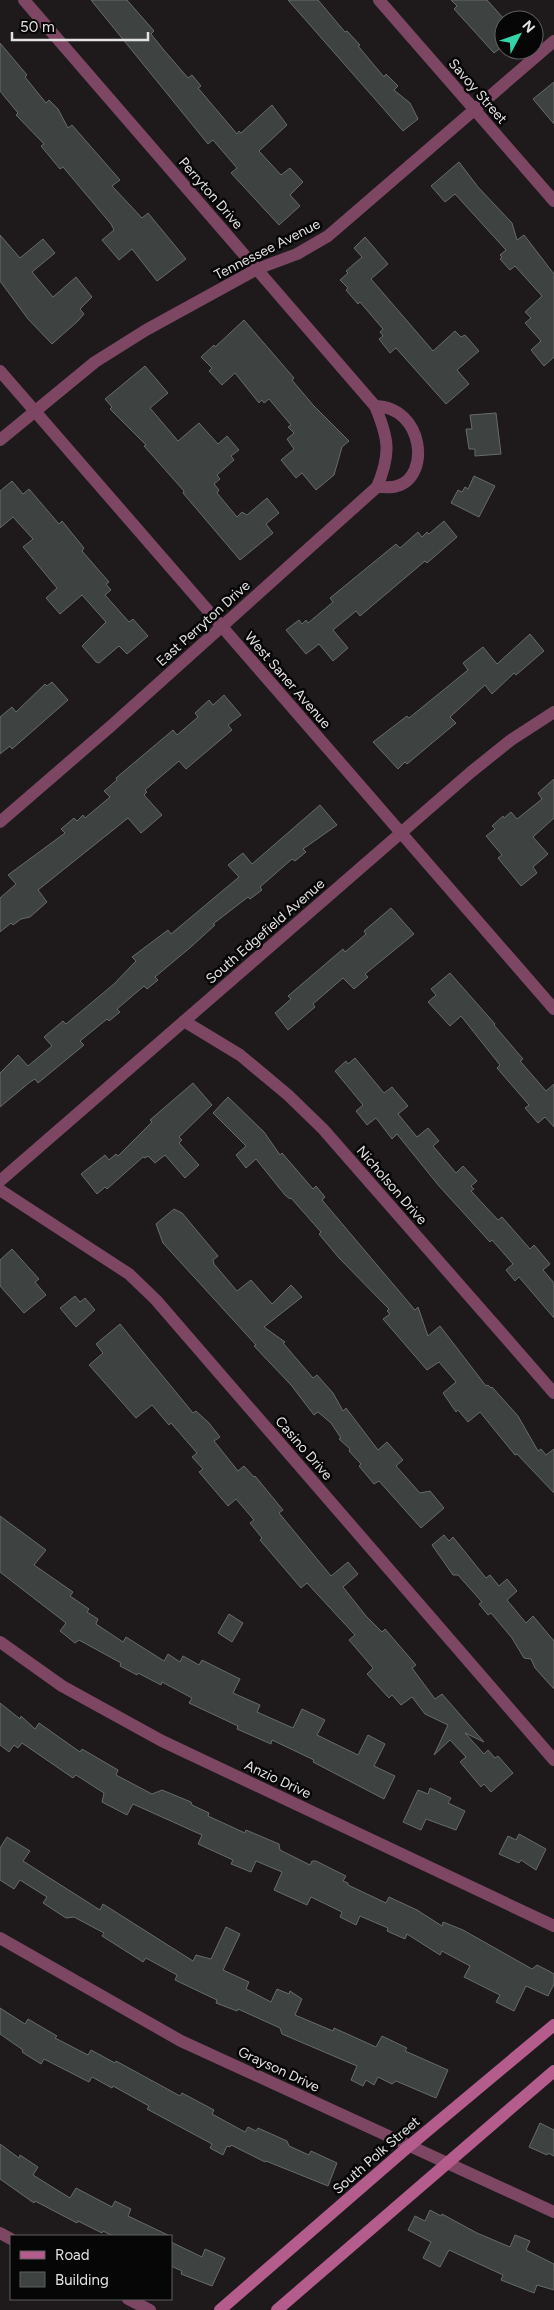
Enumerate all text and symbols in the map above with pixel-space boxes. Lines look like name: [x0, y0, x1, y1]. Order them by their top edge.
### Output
scale bar: [12, 10, 149, 42]
north arrow: [494, 10, 544, 60]
text: N: [518, 17, 538, 36]
text: 50 m: [20, 18, 55, 36]
street label: Savoy Street: [445, 55, 511, 127]
street label: Perryton Drive: [175, 154, 247, 233]
street label: Tennessee Avenue: [211, 215, 323, 284]
street label: East Perryton Drive: [153, 577, 254, 670]
street label: West Saner Avenue: [241, 629, 334, 732]
street label: South Edgefield Avenue: [203, 875, 328, 988]
street label: Nicholson Drive: [353, 1142, 431, 1229]
street label: Casino Drive: [271, 1413, 336, 1484]
street label: Anzio Drive: [242, 1757, 314, 1802]
street label: Grayson Drive: [235, 2043, 323, 2096]
street label: South Polk Street: [329, 2113, 423, 2198]
legend: [10, 2235, 172, 2300]
text: Road: [55, 2246, 90, 2264]
text: Building: [55, 2271, 109, 2289]

